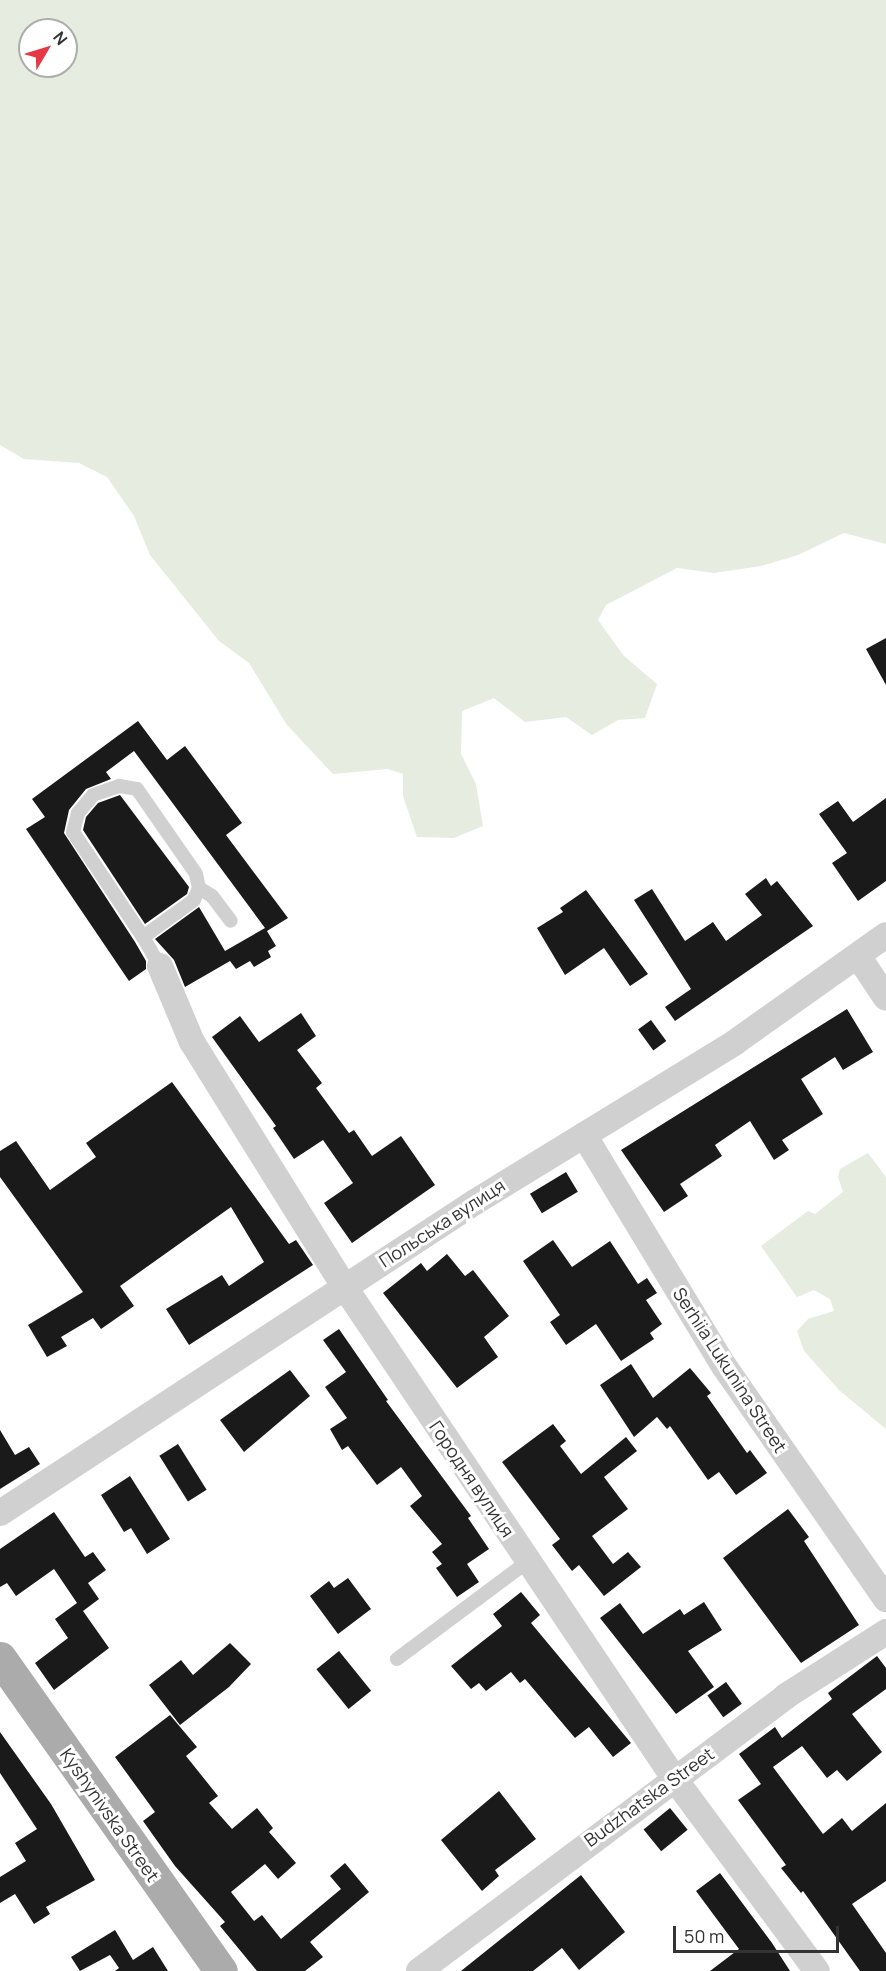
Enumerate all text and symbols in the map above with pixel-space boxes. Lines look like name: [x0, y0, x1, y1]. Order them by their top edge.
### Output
north arrow: [18, 18, 78, 78]
text: N: [48, 27, 73, 49]
street label: Польська вулиця: [375, 1174, 509, 1272]
street label: Serhiia Lukunina Street: [669, 1283, 791, 1457]
street label: Городня вулиця: [425, 1417, 519, 1541]
street label: Budzhatska Street: [580, 1743, 718, 1851]
street label: Kyshynivska Street: [56, 1744, 164, 1886]
scale bar: [676, 1914, 842, 1952]
text: 50 m: [684, 1924, 724, 1948]

